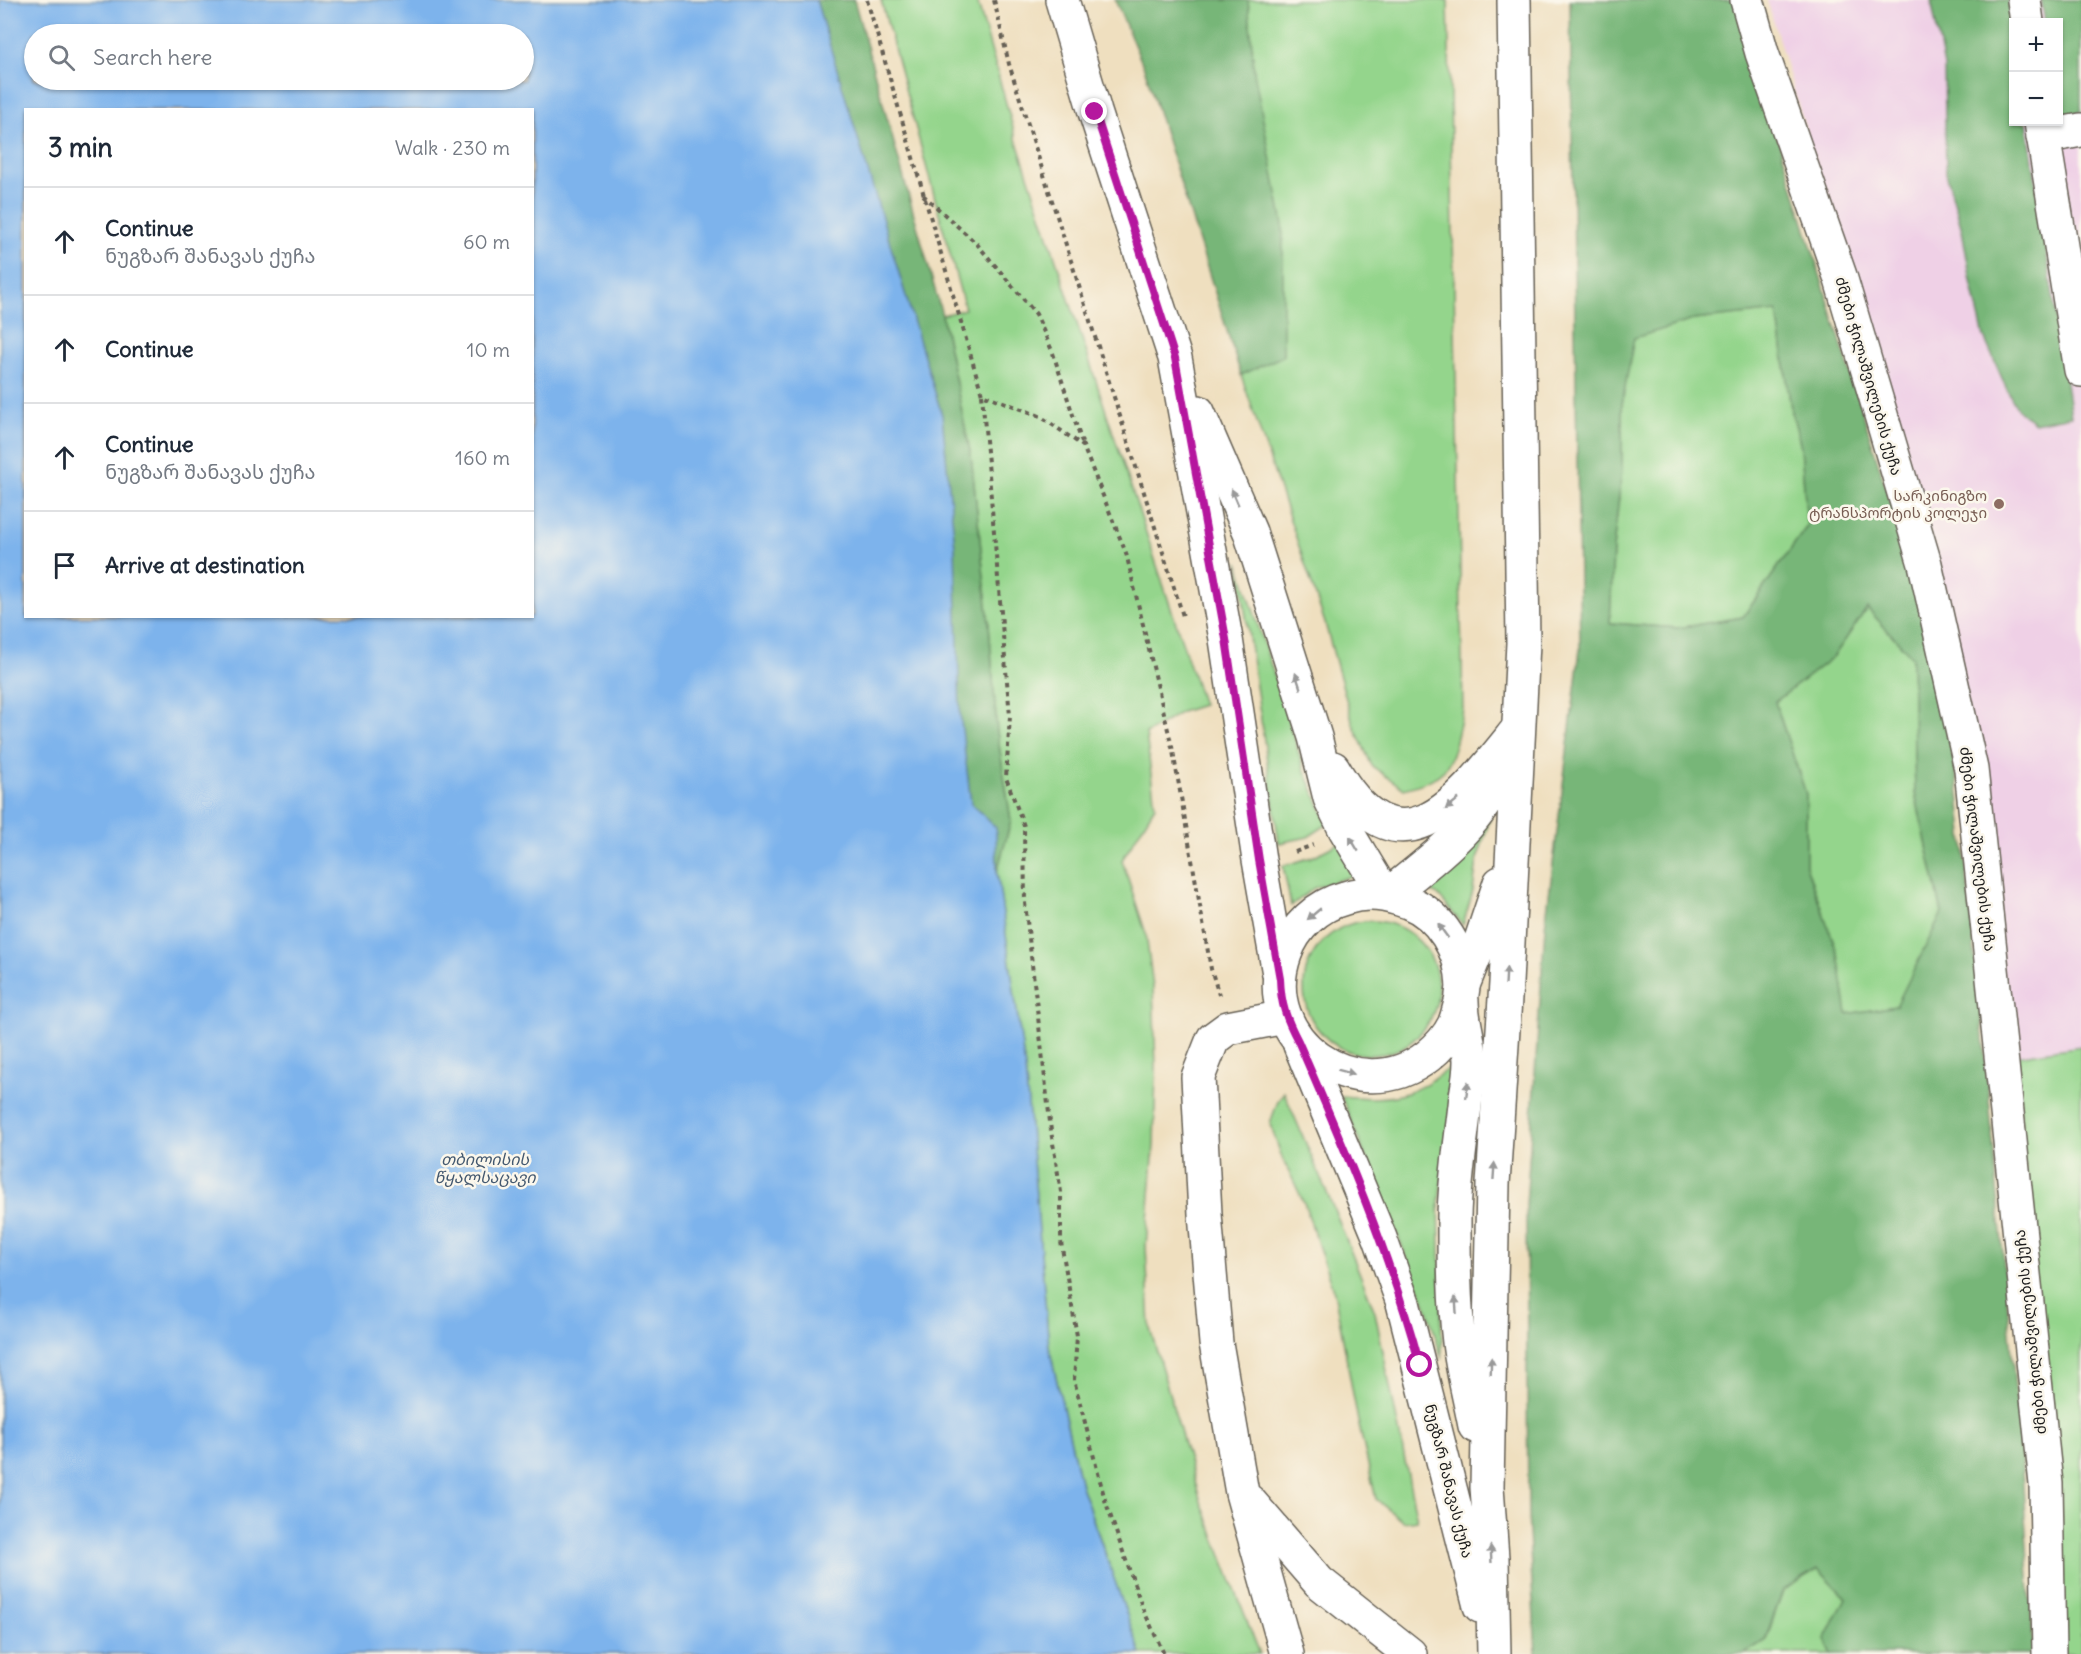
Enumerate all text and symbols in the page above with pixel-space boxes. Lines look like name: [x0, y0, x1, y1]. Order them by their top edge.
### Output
map controls: [2009, 18, 2063, 126]
button: +: [2009, 18, 2063, 72]
search box: [24, 24, 534, 90]
icon: search: [45, 41, 78, 74]
text: Search here: [93, 43, 212, 71]
button: −: [2009, 72, 2063, 126]
route end: [1081, 98, 1107, 124]
text: 3 min: [48, 131, 113, 164]
text: Walk · 230 m: [395, 135, 510, 160]
text: Continue: [105, 214, 194, 242]
icon: ahead: [48, 225, 81, 258]
text: 60 m: [463, 229, 510, 254]
text: ნუგზარ შანავას ქუჩა: [105, 243, 316, 268]
street label: ძმები ჭილაშვილების ქუჩა: [1831, 274, 1907, 478]
icon: ahead: [48, 333, 81, 366]
text: Continue: [105, 335, 194, 363]
text: 10 m: [467, 337, 510, 362]
text: Continue: [105, 430, 194, 458]
icon: ahead: [48, 441, 81, 474]
text: 160 m: [455, 445, 510, 470]
text: ნუგზარ შანავას ქუჩა: [105, 459, 316, 484]
place label: სარკინიგზო ტრანსპორტის კოლეჯი: [1809, 486, 1987, 522]
one-way arrow: [1230, 487, 1240, 505]
marker: სარკინიგზო ტრანსპორტის კოლეჯი: [1992, 497, 2006, 511]
icon: arrive: [48, 549, 81, 582]
text: Arrive at destination: [105, 551, 305, 579]
one-way arrow: [1292, 672, 1302, 690]
street label: ძმები ჭილაშვილების ქუჩა: [1956, 746, 2000, 952]
one-way arrow: [1444, 798, 1460, 811]
one-way arrow: [1348, 836, 1359, 852]
one-way arrow: [1306, 908, 1322, 921]
one-way arrow: [1438, 923, 1450, 938]
one-way arrow: [1502, 966, 1511, 985]
one-way arrow: [1337, 1068, 1355, 1077]
one-way arrow: [1462, 1081, 1472, 1100]
water label: თბილისის წყალსაცავი: [435, 1149, 536, 1187]
one-way arrow: [1489, 1161, 1499, 1180]
street label: ძმები ჭილაშვილების ქუჩა: [2010, 1229, 2050, 1435]
one-way arrow: [1451, 1296, 1461, 1315]
route start: [1406, 1351, 1432, 1377]
one-way arrow: [1486, 1356, 1495, 1375]
street label: ნუგზარ შანავას ქუჩა: [1421, 1402, 1477, 1560]
one-way arrow: [1487, 1544, 1496, 1563]

